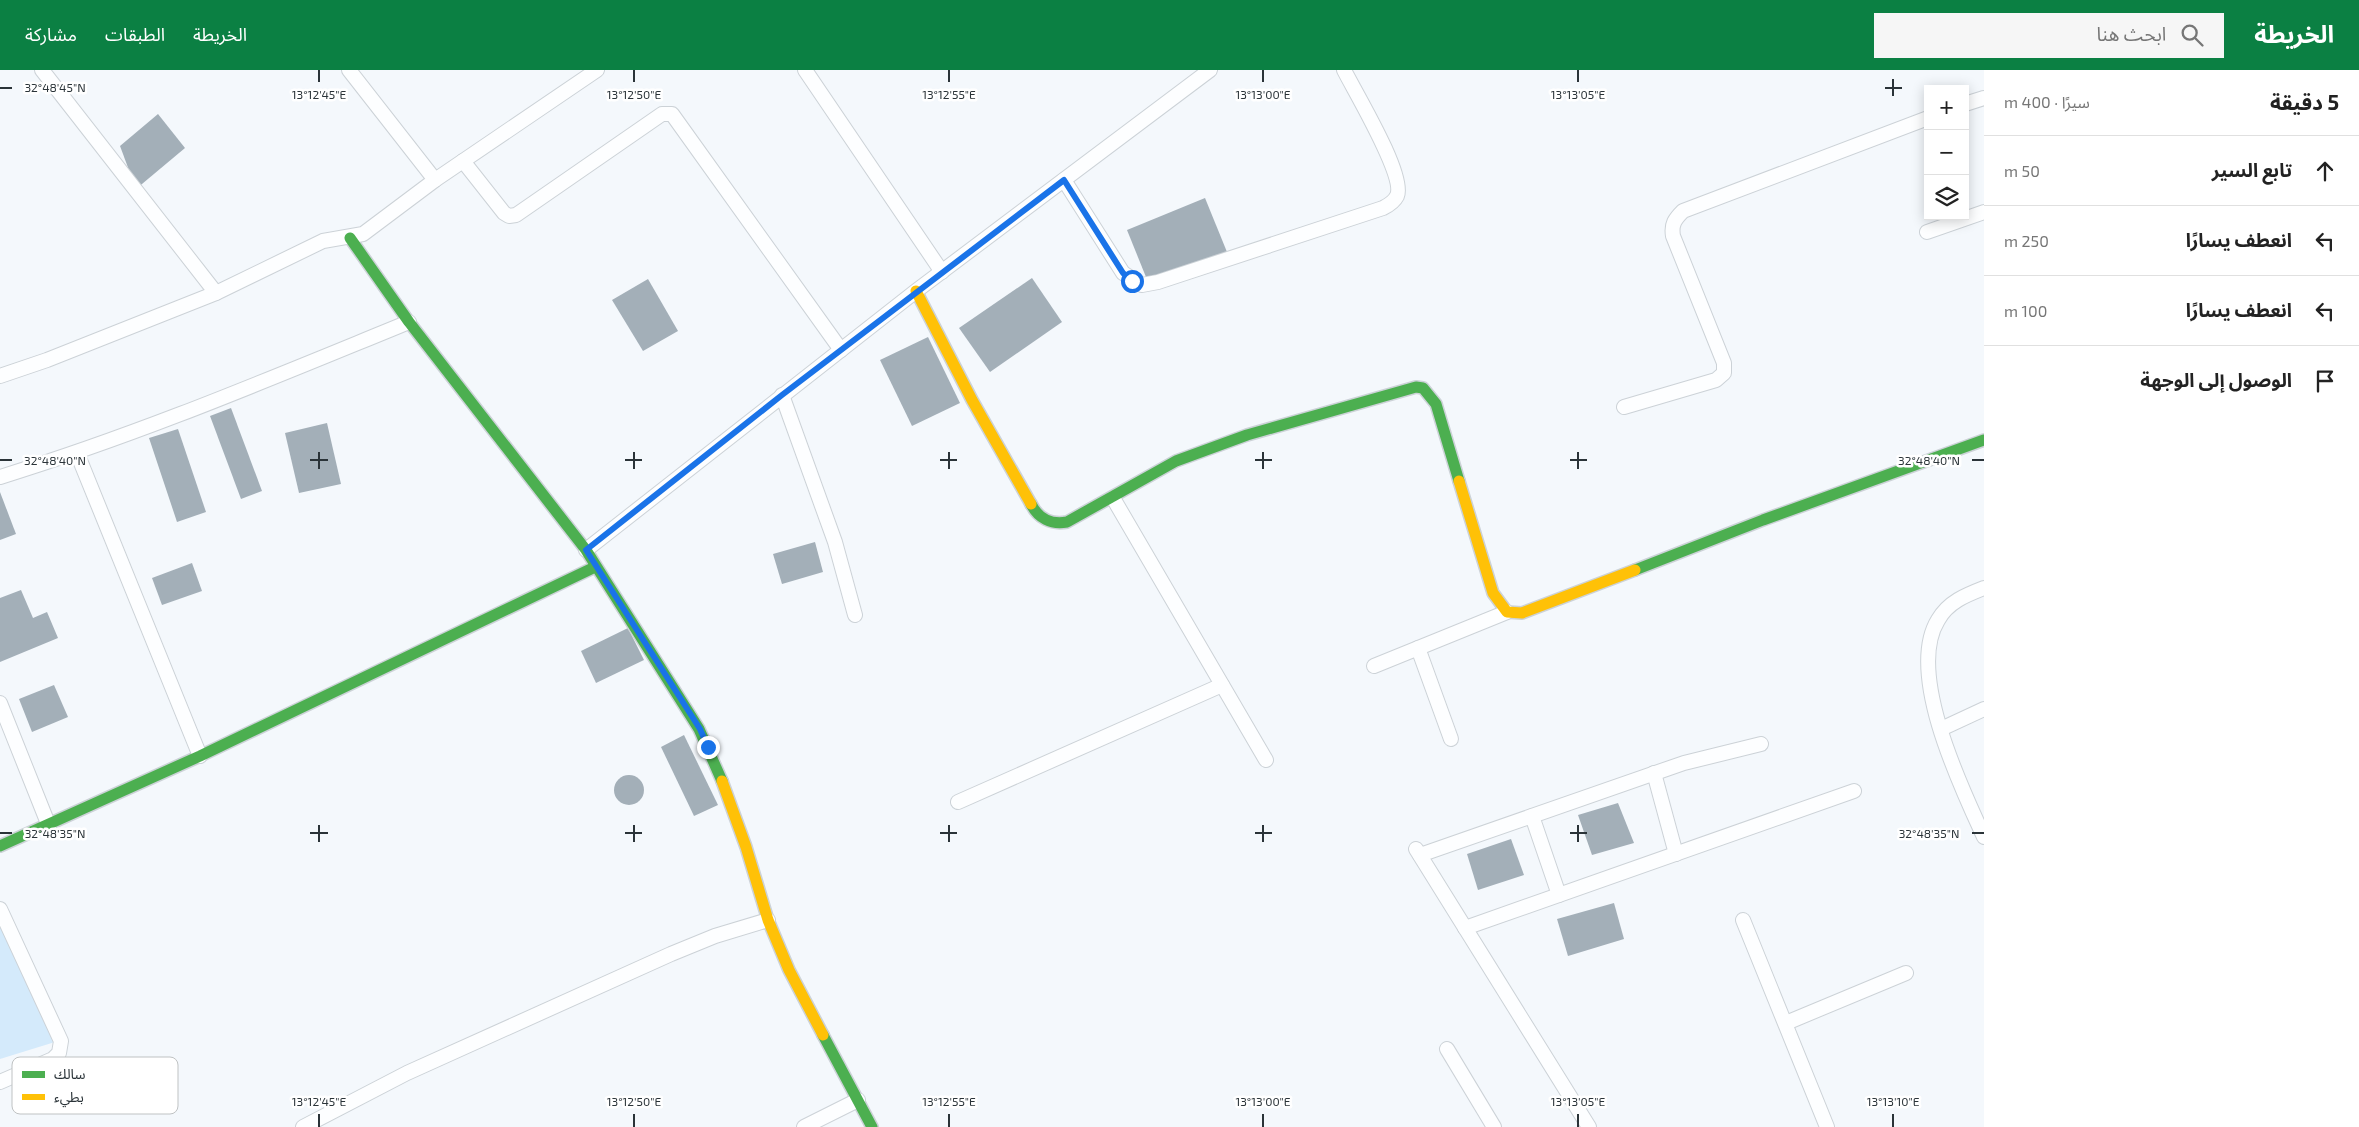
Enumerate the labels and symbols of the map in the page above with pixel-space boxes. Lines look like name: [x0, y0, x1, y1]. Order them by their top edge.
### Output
text: 32°48'45"N: [24, 80, 86, 94]
text: 13°12'45"E: [292, 87, 346, 101]
text: 13°12'50"E: [607, 87, 662, 101]
text: 13°12'55"E: [922, 87, 976, 101]
text: 13°13'00"E: [1235, 87, 1291, 101]
text: 13°13'05"E: [1551, 87, 1605, 101]
route start: [1121, 270, 1144, 293]
text: 32°48'40"N: [24, 453, 86, 467]
text: 32°48'40"N: [1898, 453, 1960, 467]
route end: [697, 736, 720, 759]
text: 32°48'35"N: [25, 826, 85, 840]
text: 32°48'35"N: [1899, 826, 1959, 840]
legend: [12, 1057, 178, 1114]
text: سالك: [54, 1065, 86, 1082]
text: بطيء: [54, 1088, 84, 1108]
text: 13°12'45"E: [292, 1094, 346, 1108]
text: 13°12'50"E: [607, 1094, 662, 1108]
text: 13°12'55"E: [922, 1094, 976, 1108]
text: 13°13'00"E: [1235, 1094, 1291, 1108]
text: 13°13'05"E: [1551, 1094, 1605, 1108]
text: 13°13'10"E: [1867, 1094, 1920, 1108]

